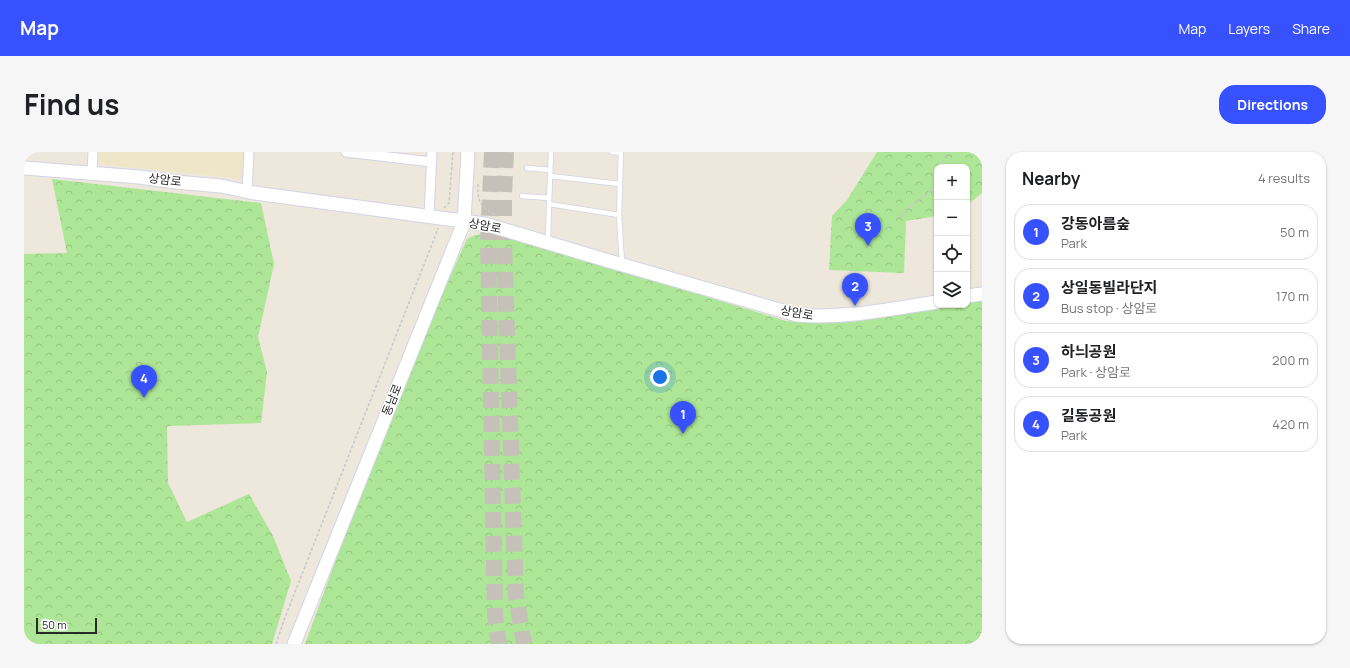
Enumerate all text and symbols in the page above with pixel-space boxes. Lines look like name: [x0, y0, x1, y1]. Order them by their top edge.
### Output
text: Map: [20, 15, 59, 41]
text: Map: [1178, 19, 1206, 38]
text: Layers: [1228, 19, 1270, 38]
text: Share: [1292, 19, 1330, 38]
text: Find us: [24, 85, 119, 123]
button: Directions: [1219, 85, 1326, 124]
map controls: [934, 164, 970, 308]
button: +: [934, 164, 970, 200]
text: Nearby: [1022, 167, 1080, 190]
street label: 상암로: [148, 169, 183, 190]
text: 4 results: [1258, 169, 1310, 187]
button: −: [934, 200, 970, 236]
pin: 3: [855, 213, 881, 246]
text: 강동아름숲: [1061, 213, 1130, 234]
street label: 상암로: [467, 214, 503, 237]
text: 1: [1033, 223, 1039, 241]
text: 50 m: [1280, 223, 1309, 241]
text: Park: [1061, 234, 1087, 252]
button: locate: [934, 236, 970, 272]
button: layers: [934, 272, 970, 308]
pin: 2: [842, 273, 868, 306]
text: 상일동빌라단지: [1061, 277, 1158, 298]
text: 2: [1032, 287, 1040, 305]
text: 170 m: [1276, 287, 1309, 305]
text: Bus stop · 상암로: [1061, 299, 1157, 317]
street label: 상암로: [779, 301, 815, 324]
text: 하늬공원: [1061, 341, 1116, 362]
text: 3: [1032, 351, 1040, 369]
text: 200 m: [1272, 351, 1309, 369]
text: Park · 상암로: [1061, 363, 1131, 381]
pin: 4: [131, 365, 157, 398]
your location: [650, 367, 670, 387]
street label: 동남로: [377, 381, 406, 418]
pin: 1: [670, 401, 696, 434]
text: 길동공원: [1061, 405, 1116, 426]
text: 4: [1032, 415, 1040, 433]
text: 420 m: [1272, 415, 1309, 433]
text: Park: [1061, 426, 1087, 444]
scale bar: [36, 616, 97, 635]
text: 50 m: [42, 617, 67, 632]

